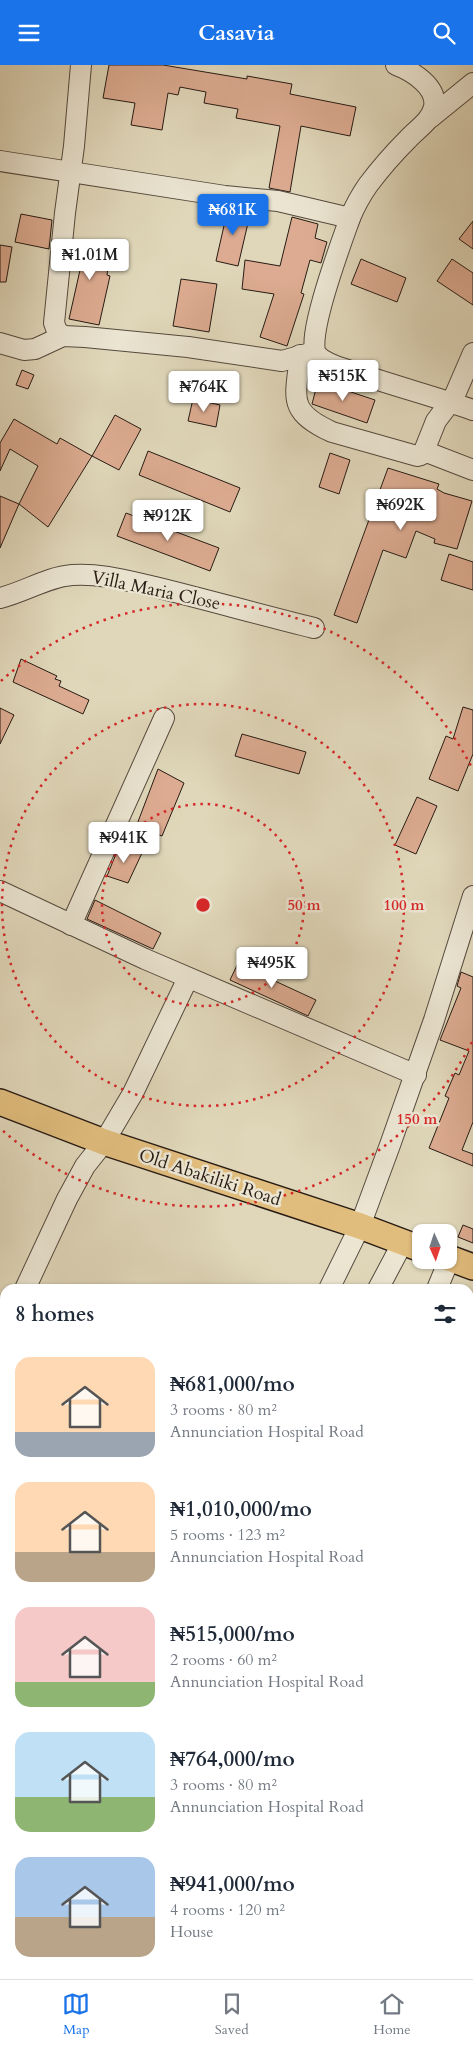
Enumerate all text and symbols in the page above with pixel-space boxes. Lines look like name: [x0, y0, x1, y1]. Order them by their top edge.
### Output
text: Casavia: [198, 18, 275, 48]
icon: menu: [15, 19, 43, 47]
icon: search: [430, 19, 458, 47]
pin: ₦681K: [198, 193, 268, 236]
text: ₦681K: [208, 199, 258, 221]
pin: ₦1.01M: [49, 239, 131, 281]
text: ₦1.01M: [62, 244, 118, 266]
pin: ₦515K: [308, 359, 378, 402]
text: ₦515K: [318, 365, 368, 387]
pin: ₦764K: [169, 371, 239, 413]
text: ₦764K: [179, 376, 229, 398]
pin: ₦692K: [366, 489, 436, 531]
text: ₦692K: [376, 494, 426, 516]
pin: ₦912K: [133, 499, 203, 542]
text: ₦912K: [143, 505, 193, 527]
street label: Villa Maria Close: [89, 565, 223, 616]
pin: ₦941K: [89, 821, 159, 864]
text: ₦941K: [99, 827, 149, 849]
text: 50 m: [287, 895, 321, 915]
text: 100 m: [384, 895, 425, 915]
centre of rings: [194, 896, 212, 914]
pin: ₦495K: [237, 947, 307, 989]
text: ₦495K: [247, 952, 297, 974]
text: 150 m: [397, 1109, 438, 1129]
street label: Old Abakiliki Road: [136, 1143, 285, 1212]
north arrow: [412, 1224, 458, 1269]
map controls: [412, 1224, 457, 1269]
text: 8 homes: [15, 1300, 94, 1329]
icon: filters: [431, 1300, 459, 1328]
text: ₦681,000/mo: [170, 1370, 295, 1399]
icon: home: [55, 1377, 115, 1437]
text: 3 rooms · 80 m²: [170, 1399, 277, 1421]
text: Annunciation Hospital Road: [170, 1421, 364, 1443]
text: ₦1,010,000/mo: [170, 1495, 312, 1524]
icon: home: [55, 1502, 115, 1562]
text: 5 rooms · 123 m²: [170, 1524, 285, 1546]
text: Annunciation Hospital Road: [170, 1546, 364, 1568]
text: ₦515,000/mo: [170, 1620, 295, 1649]
icon: home: [55, 1627, 115, 1687]
text: 2 rooms · 60 m²: [170, 1649, 277, 1671]
text: Annunciation Hospital Road: [170, 1671, 364, 1693]
text: ₦764,000/mo: [170, 1745, 295, 1774]
icon: home: [55, 1752, 115, 1812]
text: 3 rooms · 80 m²: [170, 1774, 277, 1796]
text: Annunciation Hospital Road: [170, 1796, 364, 1818]
text: ₦941,000/mo: [170, 1870, 295, 1899]
icon: home: [55, 1877, 115, 1937]
text: 4 rooms · 120 m²: [170, 1899, 285, 1921]
text: House: [170, 1921, 213, 1943]
tab: Map: [62, 1990, 90, 2039]
tab: Saved: [215, 1990, 249, 2039]
tab: Home: [373, 1990, 411, 2039]

